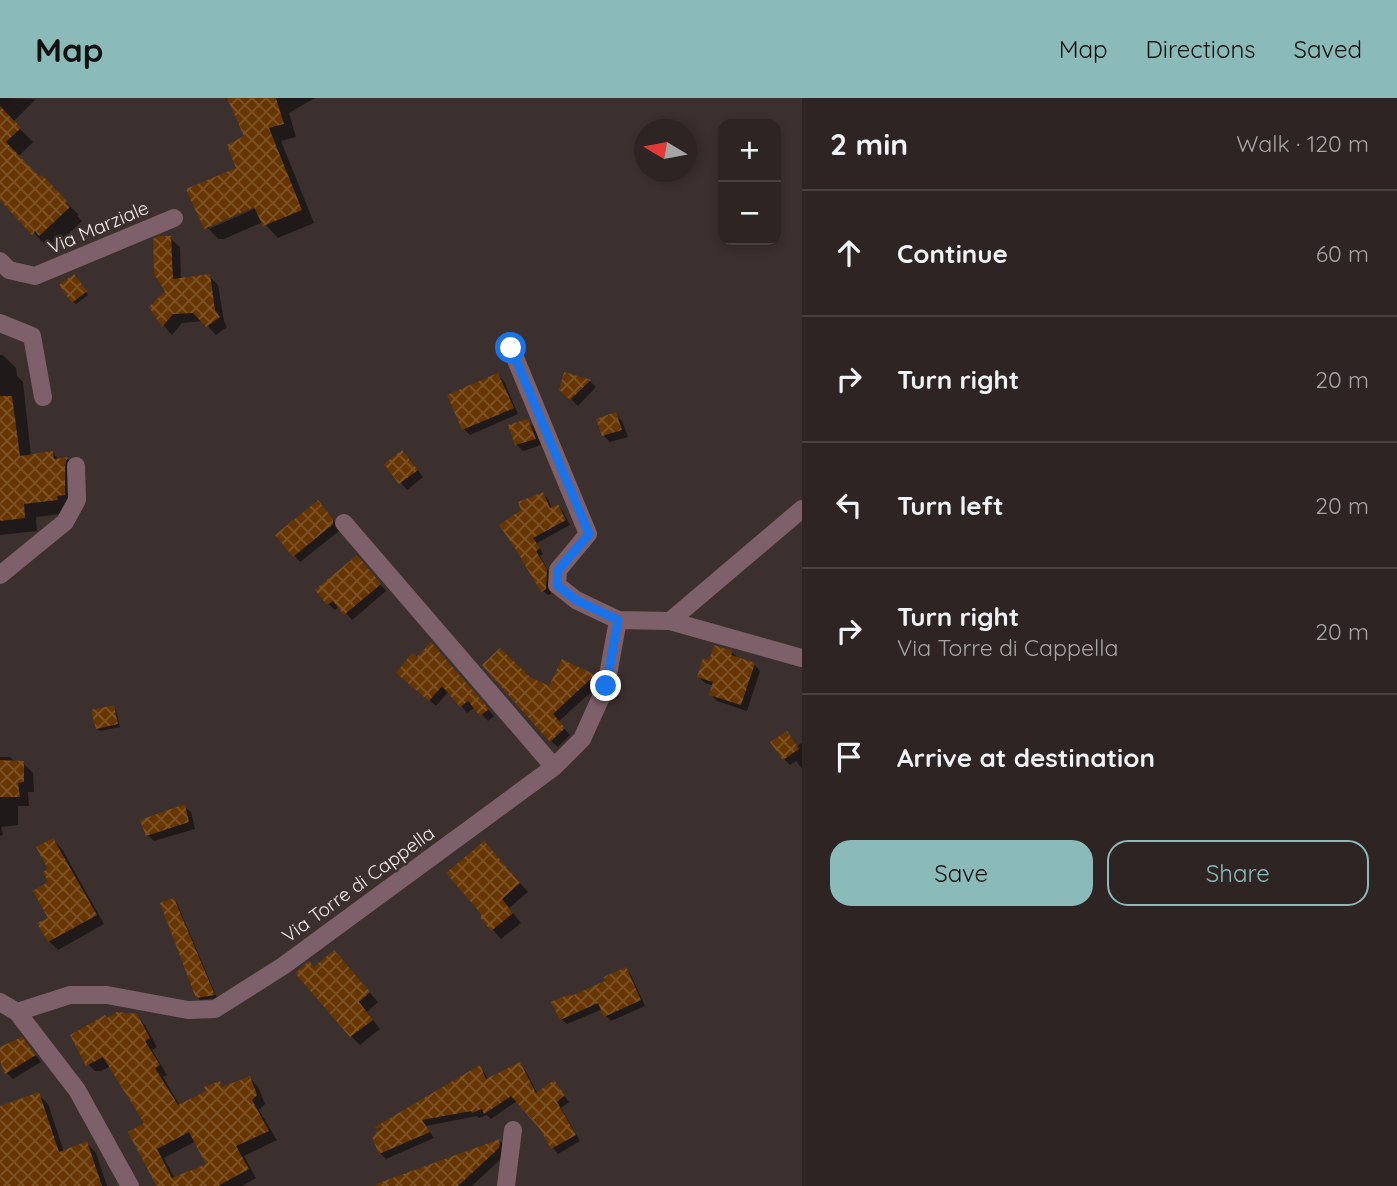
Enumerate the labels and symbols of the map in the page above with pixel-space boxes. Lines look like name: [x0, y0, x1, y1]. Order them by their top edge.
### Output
north arrow: [634, 119, 697, 182]
street label: Via Marziale: [44, 195, 152, 259]
route start: [495, 332, 526, 363]
route end: [590, 670, 621, 701]
street label: Via Torre di Cappella: [277, 821, 439, 947]

